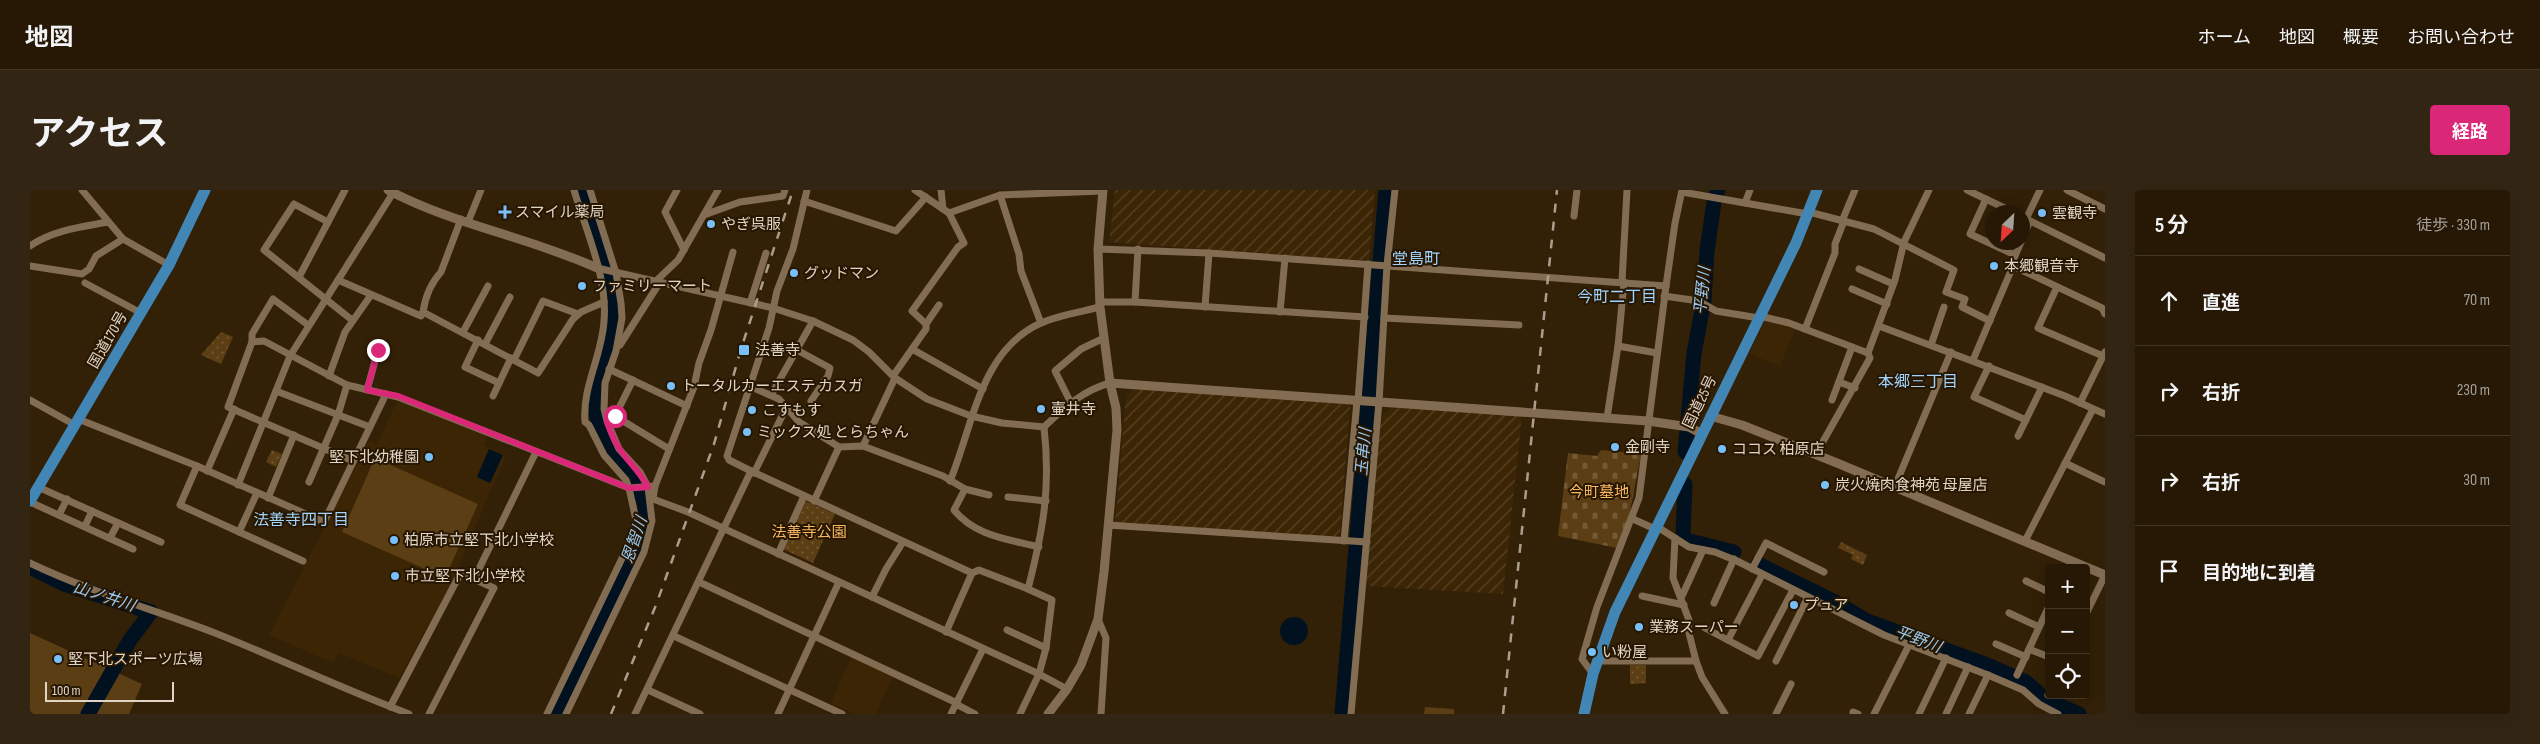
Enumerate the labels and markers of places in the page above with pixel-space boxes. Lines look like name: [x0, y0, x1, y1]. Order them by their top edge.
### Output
place label: スマイル薬局: [515, 203, 605, 222]
place label: 雲観寺: [2052, 204, 2097, 223]
marker: スマイル薬局: [499, 206, 511, 218]
marker: 雲観寺: [2036, 207, 2048, 219]
place label: やぎ呉服: [721, 215, 781, 234]
marker: やぎ呉服: [705, 218, 717, 230]
place label: 本郷観音寺: [2004, 257, 2079, 276]
marker: 本郷観音寺: [1988, 260, 2000, 272]
place label: グッドマン: [804, 264, 879, 283]
marker: グッドマン: [788, 267, 800, 279]
place label: ファミリーマート: [592, 277, 712, 296]
marker: ファミリーマート: [576, 280, 588, 292]
place label: 法善寺: [755, 341, 800, 360]
marker: 法善寺: [737, 343, 751, 357]
place label: トータルカーエステ カスガ: [681, 377, 863, 396]
marker: トータルカーエステ カスガ: [665, 380, 677, 392]
place label: 壷井寺: [1051, 400, 1096, 419]
place label: こすもす: [762, 401, 822, 420]
marker: 壷井寺: [1035, 403, 1047, 415]
marker: こすもす: [746, 404, 758, 416]
place label: ミックス処 とらちゃん: [757, 423, 909, 442]
marker: ミックス処 とらちゃん: [741, 426, 753, 438]
place label: 金剛寺: [1625, 438, 1670, 457]
place label: ココス 柏原店: [1732, 440, 1824, 459]
marker: 金剛寺: [1609, 441, 1621, 453]
marker: ココス 柏原店: [1716, 443, 1728, 455]
place label: 堅下北幼稚園: [329, 448, 419, 467]
marker: 堅下北幼稚園: [423, 451, 435, 463]
place label: 炭火焼肉食神苑 母屋店: [1835, 476, 1987, 495]
marker: 炭火焼肉食神苑 母屋店: [1819, 479, 1831, 491]
place label: 柏原市立堅下北小学校: [404, 531, 554, 550]
marker: 柏原市立堅下北小学校: [388, 534, 400, 546]
place label: 市立堅下北小学校: [405, 567, 525, 586]
marker: 市立堅下北小学校: [389, 570, 401, 582]
place label: プュア: [1804, 596, 1848, 615]
marker: プュア: [1788, 599, 1800, 611]
place label: 業務スーパー: [1649, 618, 1739, 637]
marker: 業務スーパー: [1633, 621, 1645, 633]
place label: い粉屋: [1602, 643, 1647, 662]
marker: い粉屋: [1586, 646, 1598, 658]
place label: 堅下北スポーツ広場: [68, 650, 203, 669]
marker: 堅下北スポーツ広場: [52, 653, 64, 665]

